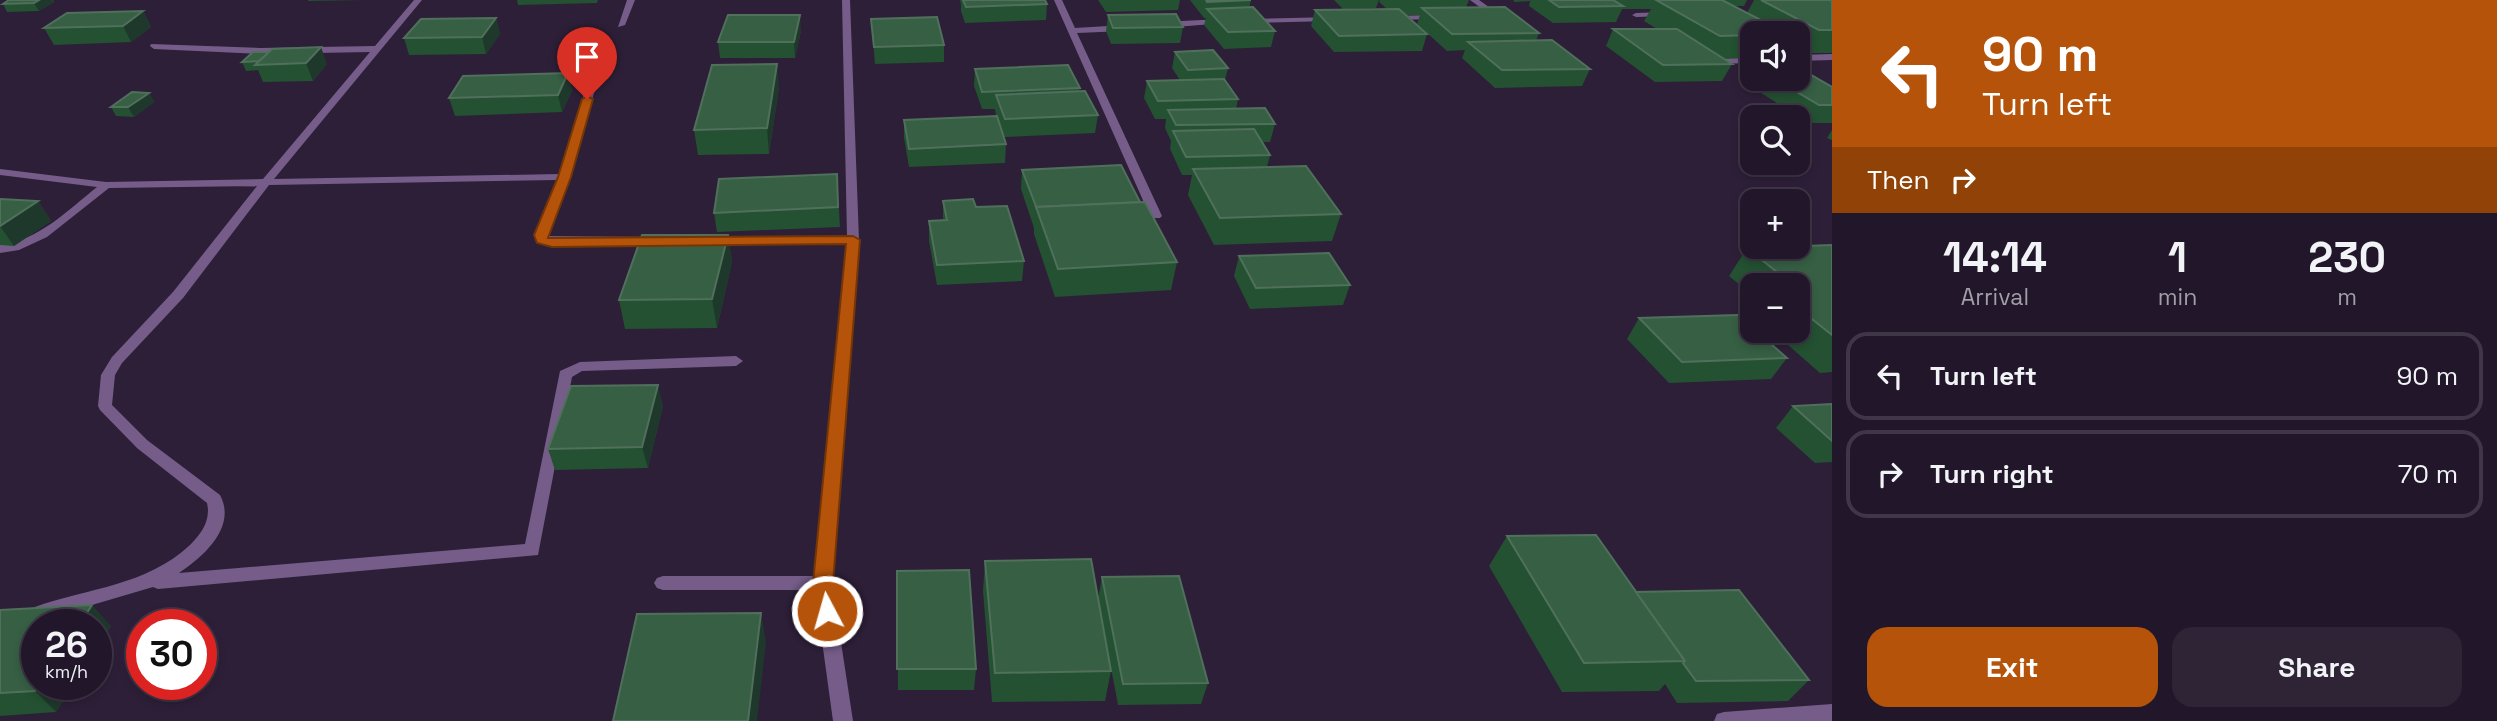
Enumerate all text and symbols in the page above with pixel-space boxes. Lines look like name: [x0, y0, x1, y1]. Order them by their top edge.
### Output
map controls: [1740, 21, 1810, 343]
button: sound: [1740, 21, 1810, 91]
text: 90 m: [1982, 23, 2098, 85]
pin: [557, 27, 617, 99]
icon: left: [1867, 28, 1958, 119]
icon: arrive: [568, 38, 606, 76]
text: Turn left: [1982, 84, 2112, 124]
button: search: [1740, 105, 1810, 175]
icon: right: [1944, 161, 1982, 199]
text: Then: [1867, 163, 1930, 197]
button: +: [1740, 189, 1810, 259]
text: 14:14: [1943, 231, 2047, 284]
text: 1: [2168, 231, 2187, 284]
text: 230: [2308, 231, 2386, 284]
button: −: [1740, 273, 1810, 343]
text: Arrival: [1961, 282, 2029, 312]
text: min: [2158, 282, 2197, 312]
text: m: [2337, 282, 2357, 312]
icon: left: [1871, 357, 1909, 395]
text: Turn left: [1930, 359, 2037, 393]
text: 90 m: [2396, 359, 2458, 393]
icon: right: [1871, 455, 1909, 493]
text: Turn right: [1930, 457, 2054, 491]
text: 70 m: [2398, 457, 2458, 491]
position arrow: [790, 574, 864, 648]
speed limit sign: 30: [126, 609, 217, 700]
text: 26: [45, 623, 88, 667]
button: Exit: [1867, 627, 2158, 707]
button: Share: [2172, 627, 2462, 707]
text: km/h: [45, 660, 88, 683]

